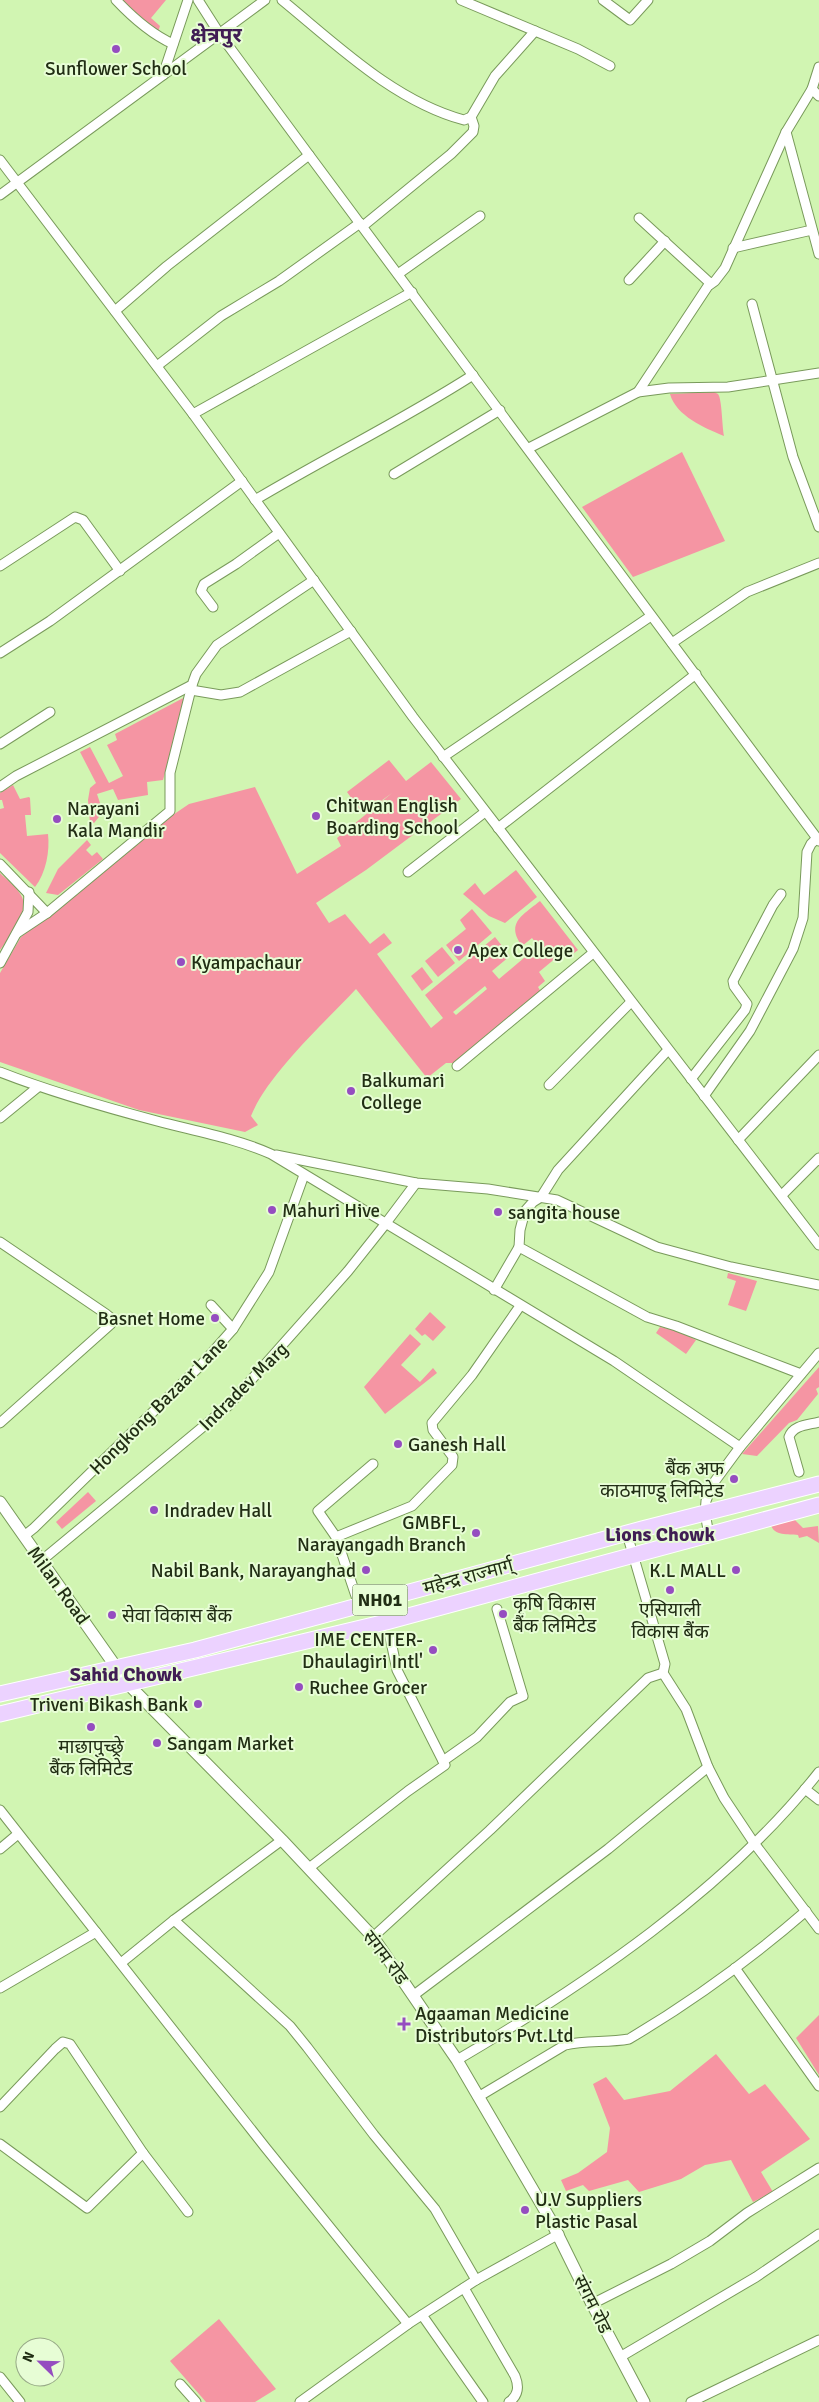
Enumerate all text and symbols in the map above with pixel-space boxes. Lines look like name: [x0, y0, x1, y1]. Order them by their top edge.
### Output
district label: क्षेत्रपुर: [190, 22, 243, 48]
marker: Sunflower School: [110, 43, 122, 55]
place label: Sunflower School: [45, 57, 187, 81]
place label: Chitwan English Boarding School: [326, 794, 459, 840]
place label: Narayani Kala Mandir: [67, 797, 165, 843]
marker: Chitwan English Boarding School: [310, 810, 322, 822]
marker: Narayani Kala Mandir: [51, 813, 63, 825]
place label: Apex College: [468, 939, 573, 963]
marker: Apex College: [452, 944, 464, 956]
place label: Kyampachaur: [191, 951, 301, 975]
marker: Kyampachaur: [175, 956, 187, 968]
place label: Balkumari College: [361, 1069, 445, 1115]
marker: Balkumari College: [345, 1085, 357, 1097]
place label: Mahuri Hive: [282, 1199, 380, 1223]
place label: sangita house: [508, 1201, 620, 1225]
marker: Mahuri Hive: [266, 1204, 278, 1216]
marker: sangita house: [492, 1206, 504, 1218]
place label: Basnet Home: [98, 1307, 205, 1331]
marker: Basnet Home: [209, 1312, 221, 1324]
street label: Hongkong Bazaar Lane: [84, 1331, 233, 1480]
street label: Indradev Marg: [194, 1337, 293, 1436]
place label: Ganesh Hall: [408, 1433, 506, 1457]
marker: Ganesh Hall: [392, 1438, 404, 1450]
place label: बैंक अफ काठमाण्डू लिमिटेड: [600, 1457, 725, 1503]
marker: बैंक अफ काठमाण्डू लिमिटेड: [728, 1473, 740, 1485]
place label: Indradev Hall: [164, 1499, 272, 1523]
marker: Indradev Hall: [148, 1504, 160, 1516]
place label: GMBFL, Narayangadh Branch: [297, 1511, 466, 1557]
district label: Lions Chowk: [605, 1522, 715, 1547]
marker: GMBFL, Narayangadh Branch: [470, 1527, 482, 1539]
street label: Milan Road: [22, 1542, 95, 1629]
street label: महेन्द्र राज्मार्ग्: [421, 1553, 519, 1600]
place label: Nabil Bank, Narayanghad: [151, 1559, 356, 1583]
place label: K.L MALL: [649, 1559, 726, 1583]
marker: Nabil Bank, Narayanghad: [360, 1564, 372, 1576]
marker: K.L MALL: [730, 1564, 742, 1576]
road number: NH01: [352, 1584, 408, 1616]
marker: एसियाली विकास बैंक: [664, 1584, 676, 1596]
place label: कृषि विकास बैंक लिमिटेड: [513, 1592, 597, 1638]
place label: एसियाली विकास बैंक: [631, 1598, 709, 1644]
place label: सेवा विकास बैंक: [122, 1604, 232, 1628]
marker: कृषि विकास बैंक लिमिटेड: [497, 1608, 509, 1620]
marker: सेवा विकास बैंक: [106, 1609, 118, 1621]
place label: IME CENTER- Dhaulagiri Intl': [302, 1628, 423, 1674]
marker: IME CENTER- Dhaulagiri Intl': [427, 1644, 439, 1656]
district label: Sahid Chowk: [70, 1662, 183, 1687]
place label: Ruchee Grocer: [309, 1676, 427, 1700]
marker: Ruchee Grocer: [293, 1681, 305, 1693]
place label: Triveni Bikash Bank: [30, 1693, 188, 1717]
marker: Triveni Bikash Bank: [192, 1698, 204, 1710]
marker: माछापुच्छ्रे बैंक लिमिटेड: [85, 1721, 97, 1733]
place label: Sangam Market: [167, 1732, 294, 1756]
place label: माछापुच्छ्रे बैंक लिमिटेड: [49, 1735, 134, 1781]
marker: Sangam Market: [151, 1737, 163, 1749]
street label: संगम रोड: [357, 1926, 414, 1990]
place label: Agaaman Medicine Distributors Pvt.Ltd: [415, 2002, 573, 2048]
marker: Agaaman Medicine Distributors Pvt.Ltd: [397, 2017, 411, 2031]
place label: U.V Suppliers Plastic Pasal: [535, 2188, 642, 2234]
marker: U.V Suppliers Plastic Pasal: [519, 2204, 531, 2216]
street label: संगम रोड: [567, 2271, 617, 2338]
north arrow: [15, 2337, 65, 2387]
text: N: [19, 2349, 38, 2365]

